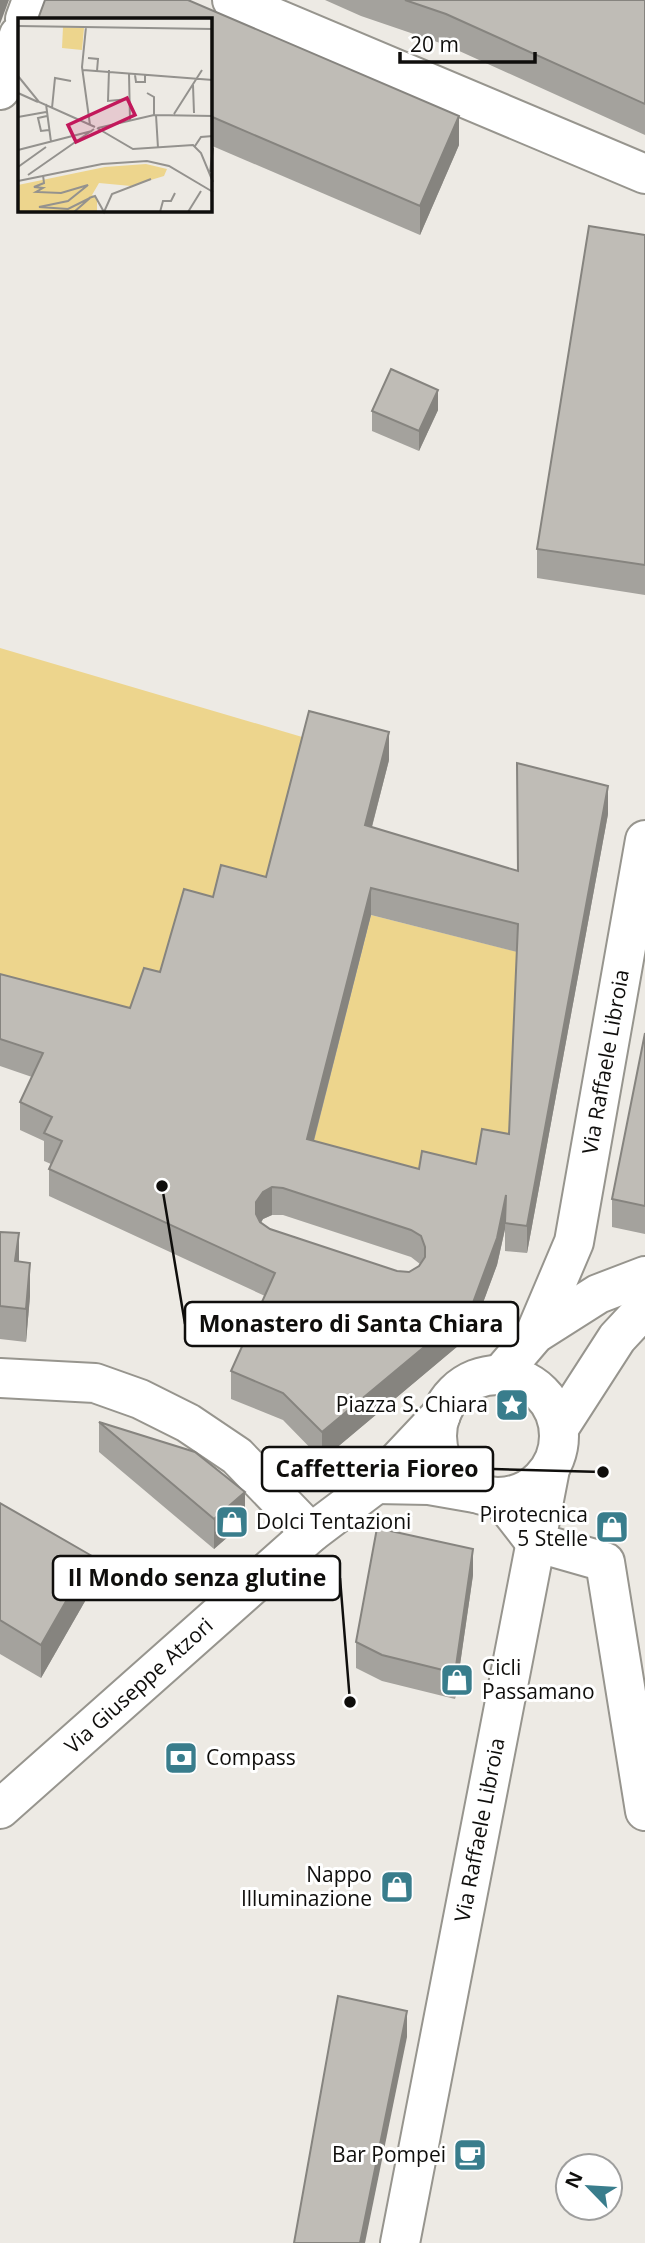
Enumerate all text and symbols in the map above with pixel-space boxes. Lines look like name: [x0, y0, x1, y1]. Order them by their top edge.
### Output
inset map: [18, 18, 212, 212]
scale bar: [400, 21, 535, 65]
text: 20 m: [410, 30, 459, 58]
street label: Via Raffaele Libroia: [575, 967, 635, 1156]
callout: Monastero di Santa Chiara: [185, 1302, 518, 1346]
text: Monastero di Santa Chiara: [199, 1307, 503, 1339]
place icon: Piazza S. Chiara: [493, 1386, 531, 1424]
place label: Piazza S. Chiara: [336, 1390, 488, 1418]
callout: Caffetteria Fioreo: [262, 1447, 493, 1491]
text: Caffetteria Fioreo: [276, 1452, 478, 1484]
place label: Pirotecnica 5 Stelle: [480, 1500, 588, 1552]
shop icon: Dolci Tentazioni: [213, 1503, 251, 1541]
place label: Dolci Tentazioni: [256, 1507, 411, 1535]
shop icon: Pirotecnica 5 Stelle: [593, 1508, 631, 1546]
callout: Il Mondo senza glutine: [53, 1556, 340, 1600]
text: Il Mondo senza glutine: [68, 1561, 326, 1593]
street label: Via Giuseppe Atzori: [58, 1611, 218, 1759]
place label: Cicli Passamano: [482, 1653, 595, 1705]
shop icon: Cicli Passamano: [438, 1661, 476, 1699]
street label: Via Raffaele Libroia: [447, 1735, 511, 1924]
bank icon: Compass: [162, 1739, 200, 1777]
place label: Compass: [206, 1743, 296, 1771]
place label: Nappo Illuminazione: [241, 1860, 372, 1912]
shop icon: Nappo Illuminazione: [378, 1868, 416, 1906]
cafe icon: Bar Pompei: [451, 2136, 489, 2174]
place label: Bar Pompei: [332, 2140, 446, 2168]
north arrow: [554, 2152, 624, 2222]
text: N: [559, 2167, 589, 2192]

